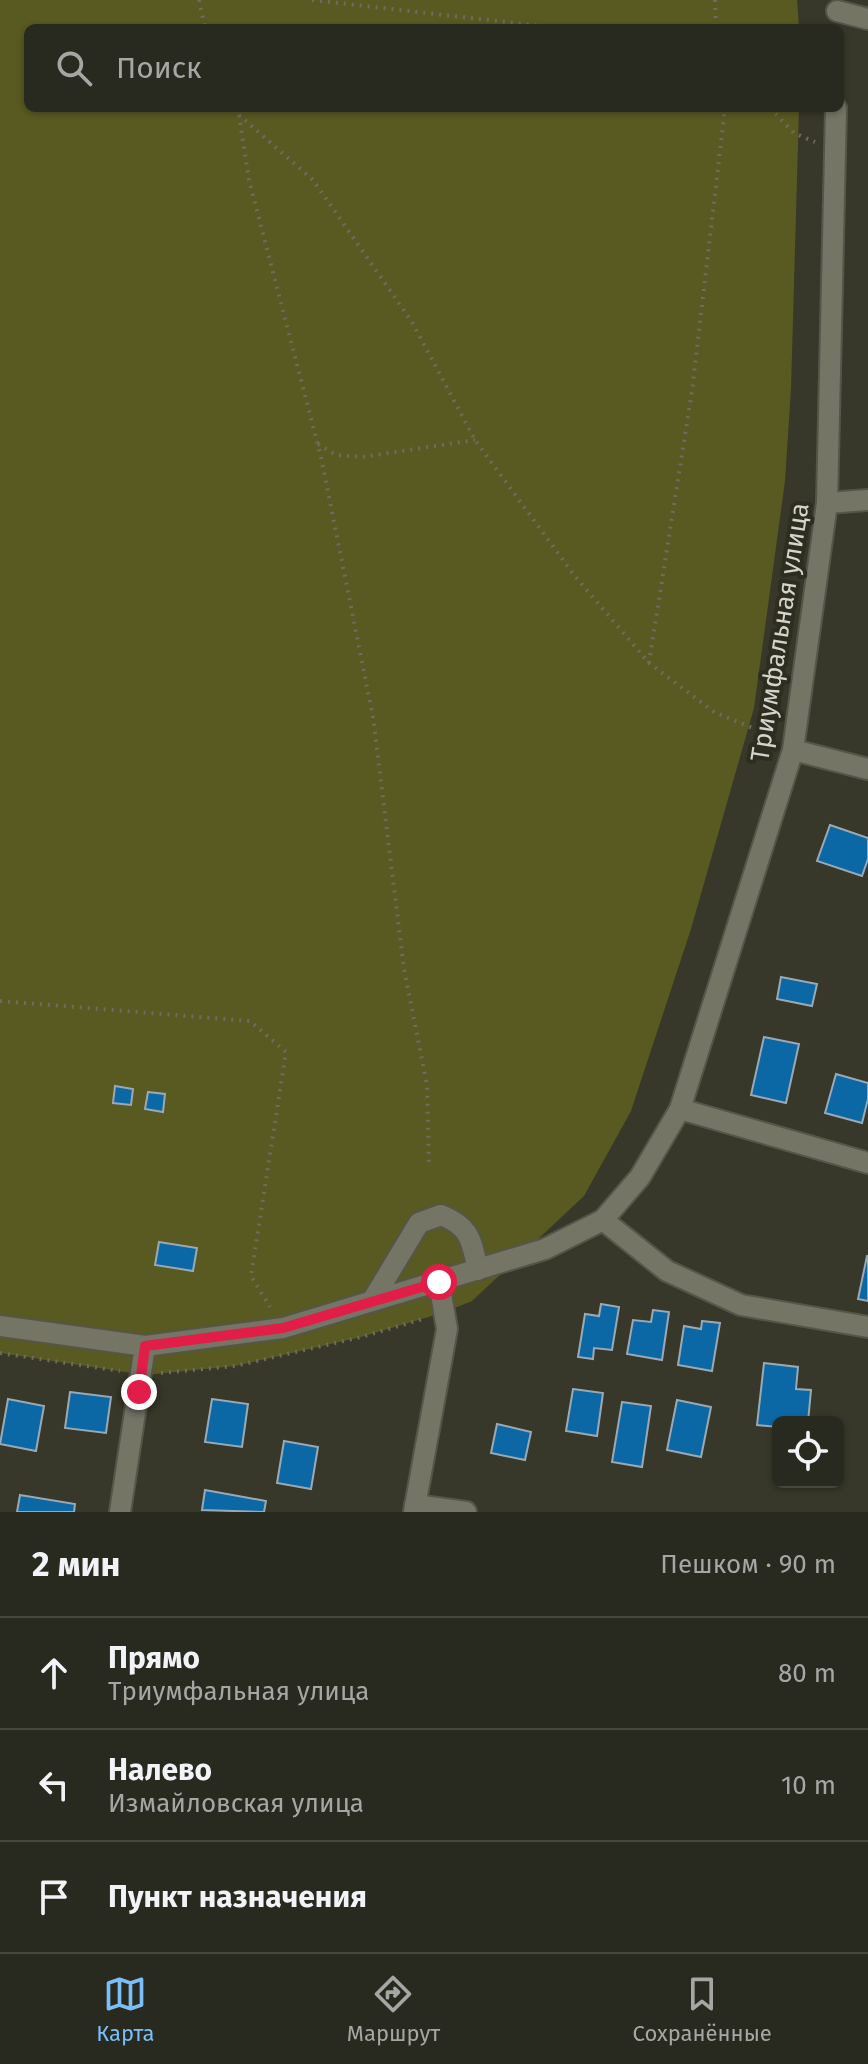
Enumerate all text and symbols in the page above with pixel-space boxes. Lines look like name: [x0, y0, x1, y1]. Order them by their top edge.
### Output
search box: [24, 24, 844, 112]
icon: search: [52, 46, 96, 90]
text: Поиск: [116, 50, 202, 86]
street label: Триумфальная улица: [744, 501, 816, 763]
route start: [421, 1264, 457, 1300]
route end: [121, 1374, 157, 1410]
map controls: [772, 1416, 844, 1488]
button: locate: [772, 1416, 844, 1488]
text: 2 мин: [32, 1544, 121, 1585]
text: Пешком · 90 m: [660, 1549, 836, 1580]
text: Прямо: [108, 1640, 200, 1676]
icon: ahead: [32, 1651, 76, 1695]
text: 80 m: [778, 1658, 836, 1689]
text: Триумфальная улица: [108, 1676, 369, 1707]
text: Налево: [108, 1752, 212, 1788]
icon: left: [32, 1763, 76, 1807]
text: 10 m: [781, 1770, 836, 1801]
text: Измайловская улица: [108, 1788, 364, 1819]
icon: arrive: [32, 1875, 76, 1919]
text: Пункт назначения: [108, 1879, 367, 1915]
tab: Карта: [96, 1972, 154, 2047]
tab: Маршрут: [347, 1972, 440, 2047]
tab: Сохранённые: [633, 1972, 772, 2047]

